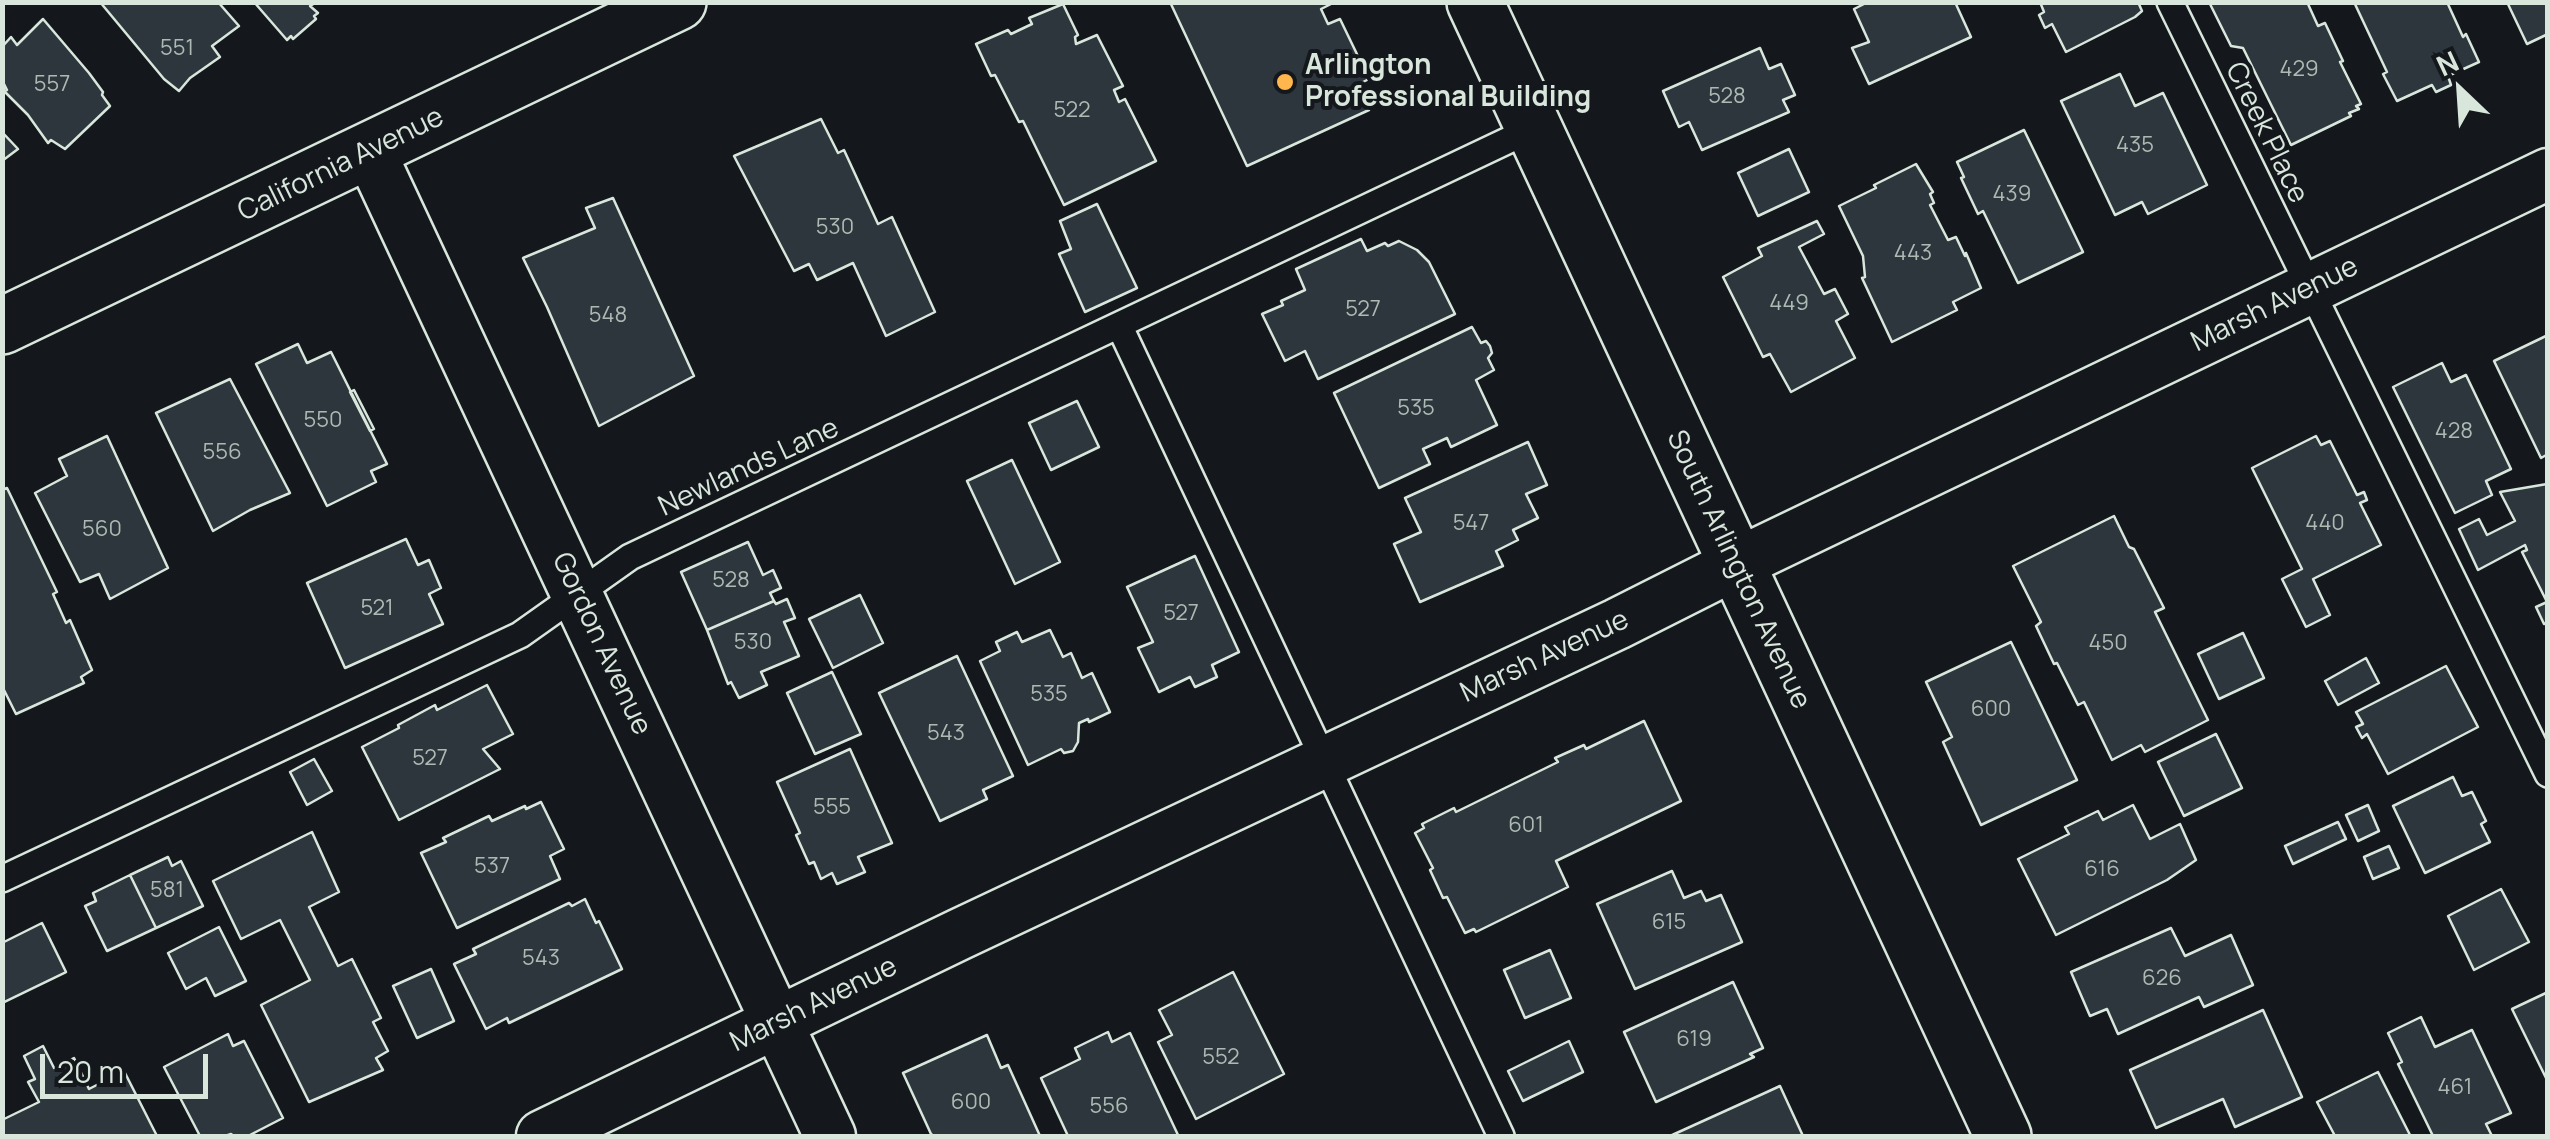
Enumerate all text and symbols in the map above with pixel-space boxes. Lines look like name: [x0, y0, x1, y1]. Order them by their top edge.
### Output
house number: 551: [160, 36, 194, 62]
north arrow: [2410, 40, 2510, 140]
text: N: [2430, 41, 2464, 84]
place label: Arlington Professional Building: [1305, 49, 1591, 115]
street label: Creek Place: [2217, 57, 2315, 209]
house number: 429: [2279, 57, 2319, 83]
marker: Arlington Professional Building: [1274, 71, 1296, 93]
house number: 557: [34, 72, 70, 98]
house number: 528: [1708, 84, 1746, 110]
house number: 522: [1053, 98, 1091, 124]
street label: California Avenue: [233, 101, 449, 229]
house number: 435: [2116, 133, 2154, 159]
house number: 439: [1993, 182, 2031, 208]
house number: 530: [816, 215, 854, 241]
house number: 443: [1894, 241, 1932, 267]
street label: Marsh Avenue: [2186, 250, 2364, 360]
house number: 449: [1769, 291, 1809, 317]
house number: 527: [1345, 297, 1381, 323]
house number: 548: [589, 303, 627, 329]
house number: 535: [1397, 396, 1435, 422]
house number: 550: [304, 408, 342, 434]
street label: Newlands Lane: [654, 412, 844, 524]
house number: 428: [2435, 419, 2473, 445]
street label: South Arlington Avenue: [1659, 425, 1817, 715]
house number: 556: [202, 440, 242, 466]
house number: 547: [1453, 511, 1489, 537]
house number: 440: [2305, 511, 2345, 537]
house number: 560: [82, 517, 122, 543]
street label: Gordon Avenue: [544, 547, 658, 741]
house number: 528: [712, 568, 750, 594]
house number: 521: [360, 596, 394, 622]
house number: 527: [1163, 601, 1199, 627]
street label: Marsh Avenue: [1456, 603, 1634, 711]
house number: 530: [734, 630, 772, 656]
house number: 450: [2088, 631, 2128, 657]
house number: 535: [1030, 682, 1068, 708]
house number: 600: [1971, 697, 2011, 723]
house number: 543: [927, 721, 965, 747]
house number: 527: [412, 746, 448, 772]
house number: 555: [813, 795, 851, 821]
house number: 601: [1508, 813, 1544, 839]
house number: 537: [474, 854, 510, 880]
house number: 616: [2084, 857, 2120, 883]
house number: 581: [150, 878, 184, 904]
house number: 615: [1652, 910, 1686, 936]
house number: 543: [522, 946, 560, 972]
street label: Marsh Avenue: [725, 950, 903, 1060]
house number: 626: [2142, 966, 2182, 992]
house number: 619: [1676, 1027, 1712, 1053]
scale bar: [45, 1034, 212, 1096]
house number: 552: [1202, 1045, 1240, 1071]
text: 20 m: [57, 1051, 124, 1092]
house number: 461: [2438, 1075, 2472, 1101]
house number: 600: [951, 1090, 991, 1116]
house number: 556: [1089, 1094, 1129, 1120]

